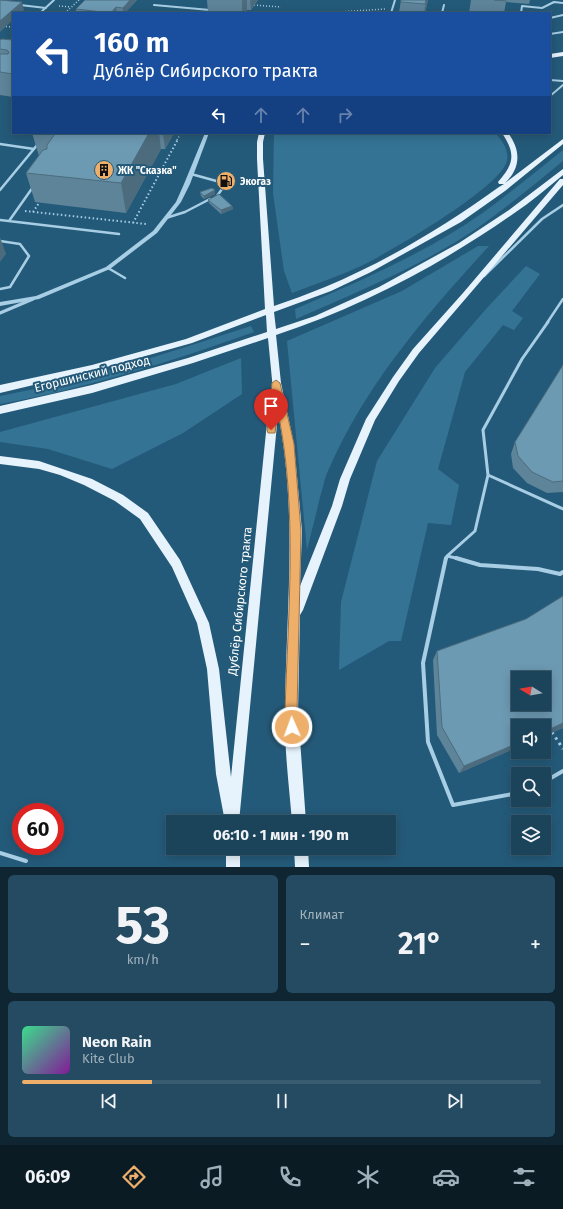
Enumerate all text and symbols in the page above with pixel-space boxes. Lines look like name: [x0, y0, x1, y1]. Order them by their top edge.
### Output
text: 160 m: [94, 26, 169, 59]
icon: left: [28, 28, 80, 80]
text: Дублёр Сибирского тракта: [94, 60, 318, 82]
icon: left: [208, 104, 230, 126]
icon: ahead: [250, 104, 272, 126]
icon: ahead: [292, 104, 314, 126]
icon: right: [334, 104, 356, 126]
building icon: ЖК "Сказка": [93, 159, 115, 181]
place label: ЖК "Сказка": [117, 165, 177, 177]
fuel station icon: Экогаз: [215, 170, 237, 192]
place label: Экогаз: [240, 176, 271, 188]
street label: Егоршинский подход: [33, 353, 152, 395]
pin: [254, 389, 288, 430]
icon: arrive: [260, 395, 282, 417]
street label: Дублёр Сибирского тракта: [225, 526, 255, 677]
north arrow: [511, 671, 551, 711]
map controls: [511, 671, 551, 855]
position arrow: [271, 706, 313, 748]
button: sound: [511, 719, 551, 759]
button: search: [511, 767, 551, 807]
speed limit sign: 60: [12, 803, 64, 855]
button: layers: [511, 815, 551, 855]
text: 06:10 · 1 мин · 190 m: [213, 826, 349, 844]
text: 53: [116, 894, 170, 957]
text: Климат: [300, 907, 344, 922]
text: 21°: [398, 926, 442, 962]
text: −: [300, 931, 311, 958]
text: +: [530, 931, 541, 958]
text: km/h: [127, 952, 159, 967]
text: Neon Rain: [82, 1033, 151, 1051]
text: Kite Club: [82, 1051, 135, 1066]
icon: previous: [98, 1090, 120, 1112]
icon: pause: [271, 1090, 293, 1112]
icon: next: [444, 1090, 466, 1112]
icon: directions: [120, 1163, 148, 1191]
icon: music: [198, 1163, 226, 1191]
icon: phone: [276, 1163, 304, 1191]
icon: climate: [354, 1163, 382, 1191]
icon: car: [432, 1163, 460, 1191]
icon: filters: [510, 1163, 538, 1191]
text: 06:09: [25, 1166, 70, 1188]

